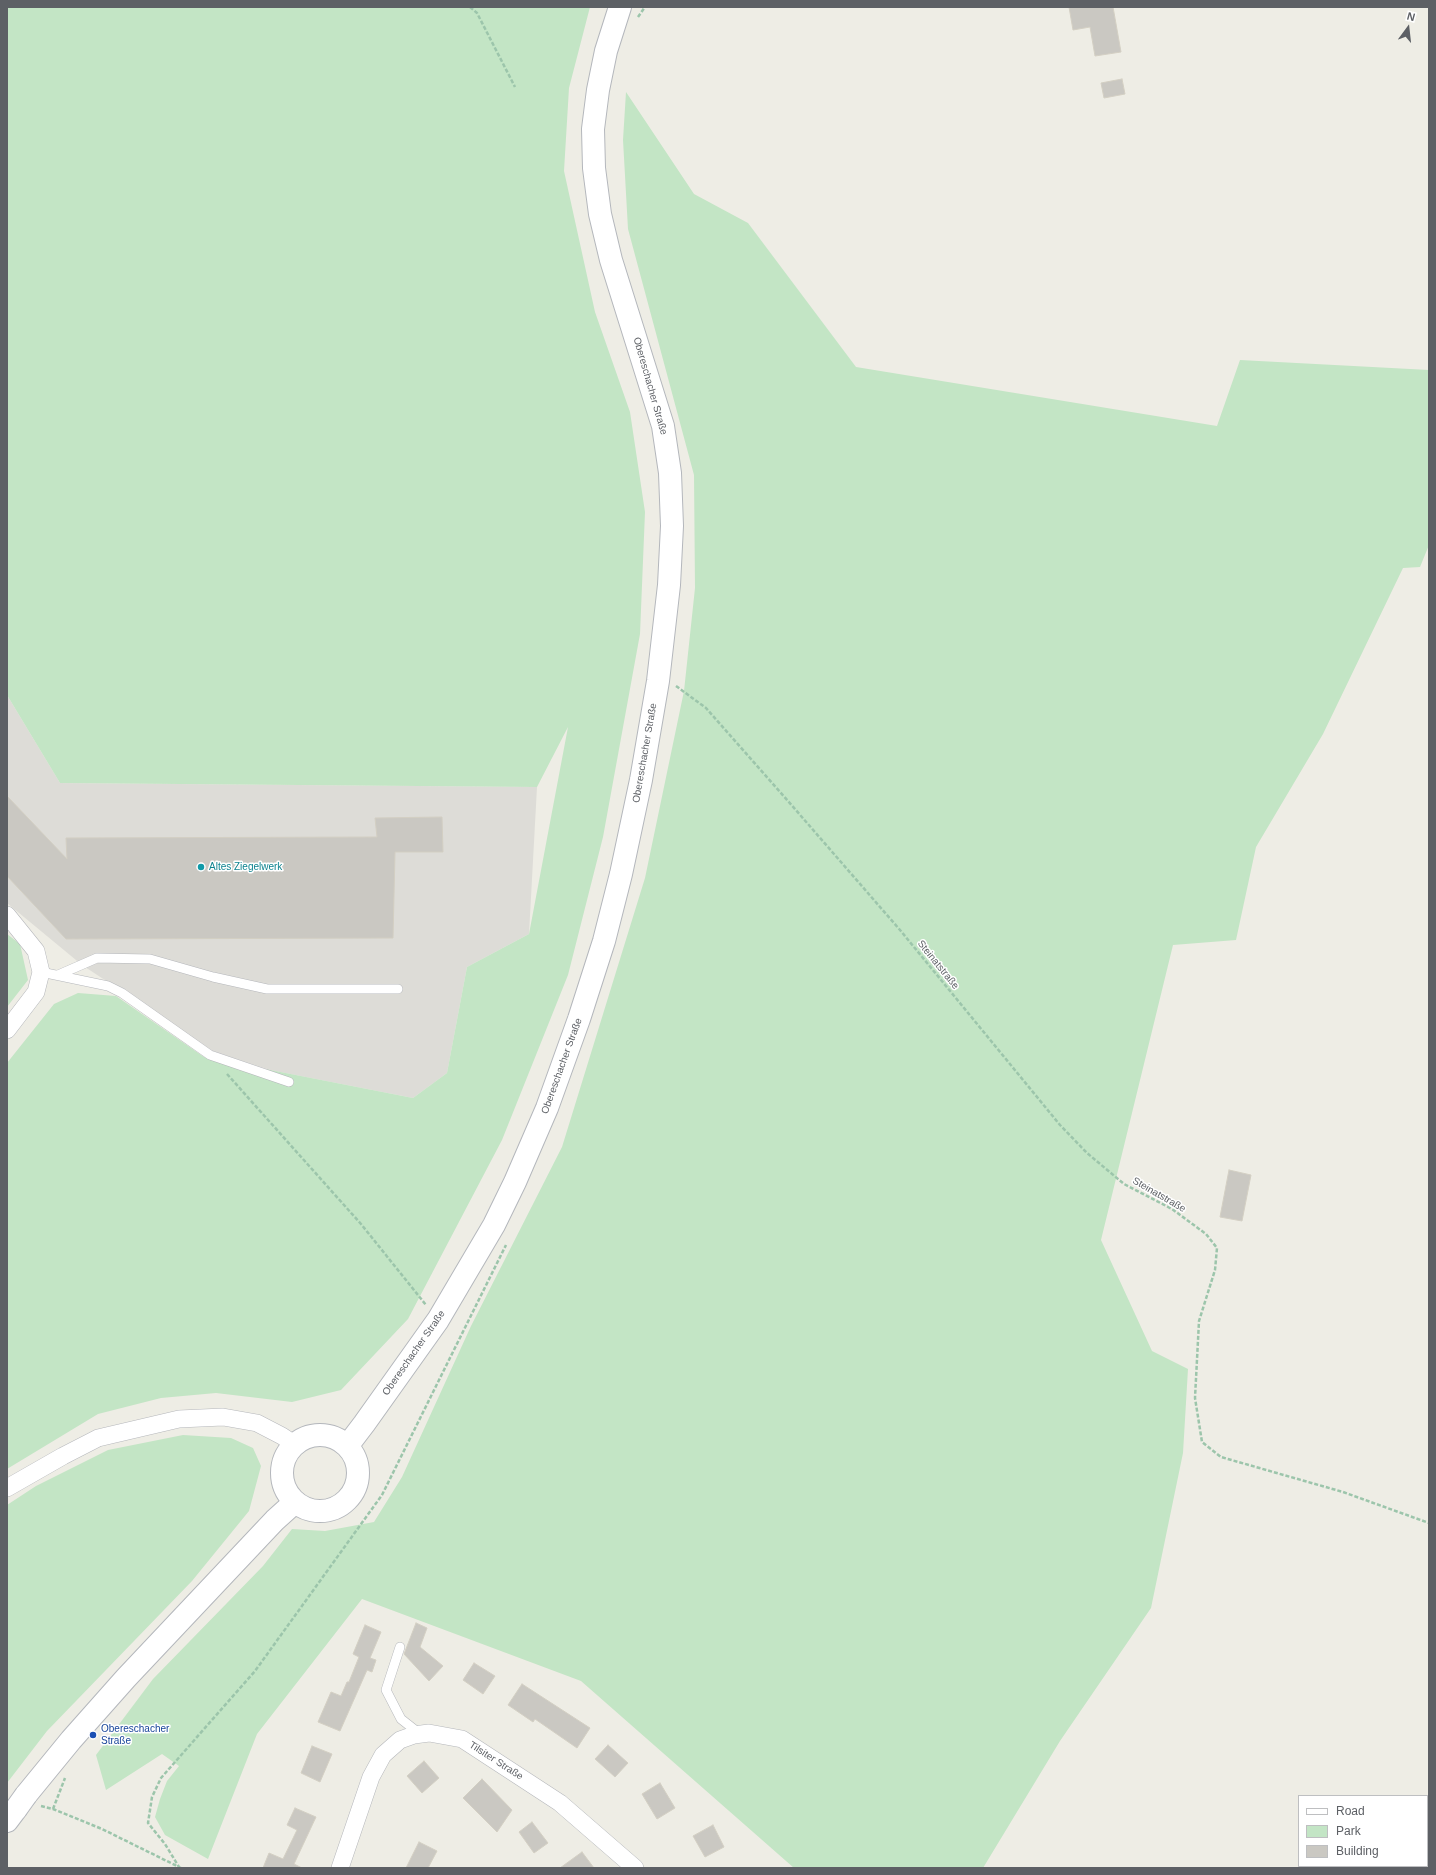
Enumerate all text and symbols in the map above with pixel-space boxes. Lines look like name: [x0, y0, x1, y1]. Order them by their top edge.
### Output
north arrow: [1388, 8, 1428, 48]
text: N: [1406, 10, 1416, 23]
street label: Obereschacher Straße: [630, 336, 670, 436]
street label: Obereschacher Straße: [630, 702, 660, 804]
place label: Altes Ziegelwerk: [209, 861, 282, 873]
marker: Altes Ziegelwerk: [196, 862, 206, 872]
street label: Steinatstraße: [915, 938, 961, 992]
street label: Obereschacher Straße: [539, 1016, 585, 1116]
street label: Steinatstraße: [1130, 1175, 1188, 1215]
street label: Obereschacher Straße: [380, 1308, 448, 1398]
place label: Obereschacher Straße: [101, 1723, 169, 1746]
marker: Obereschacher Straße: [88, 1730, 98, 1740]
street label: Tilsiter Straße: [467, 1739, 525, 1783]
legend: [1298, 1795, 1428, 1867]
text: Road: [1336, 1804, 1365, 1818]
text: Park: [1336, 1824, 1361, 1838]
text: Building: [1336, 1844, 1379, 1858]

